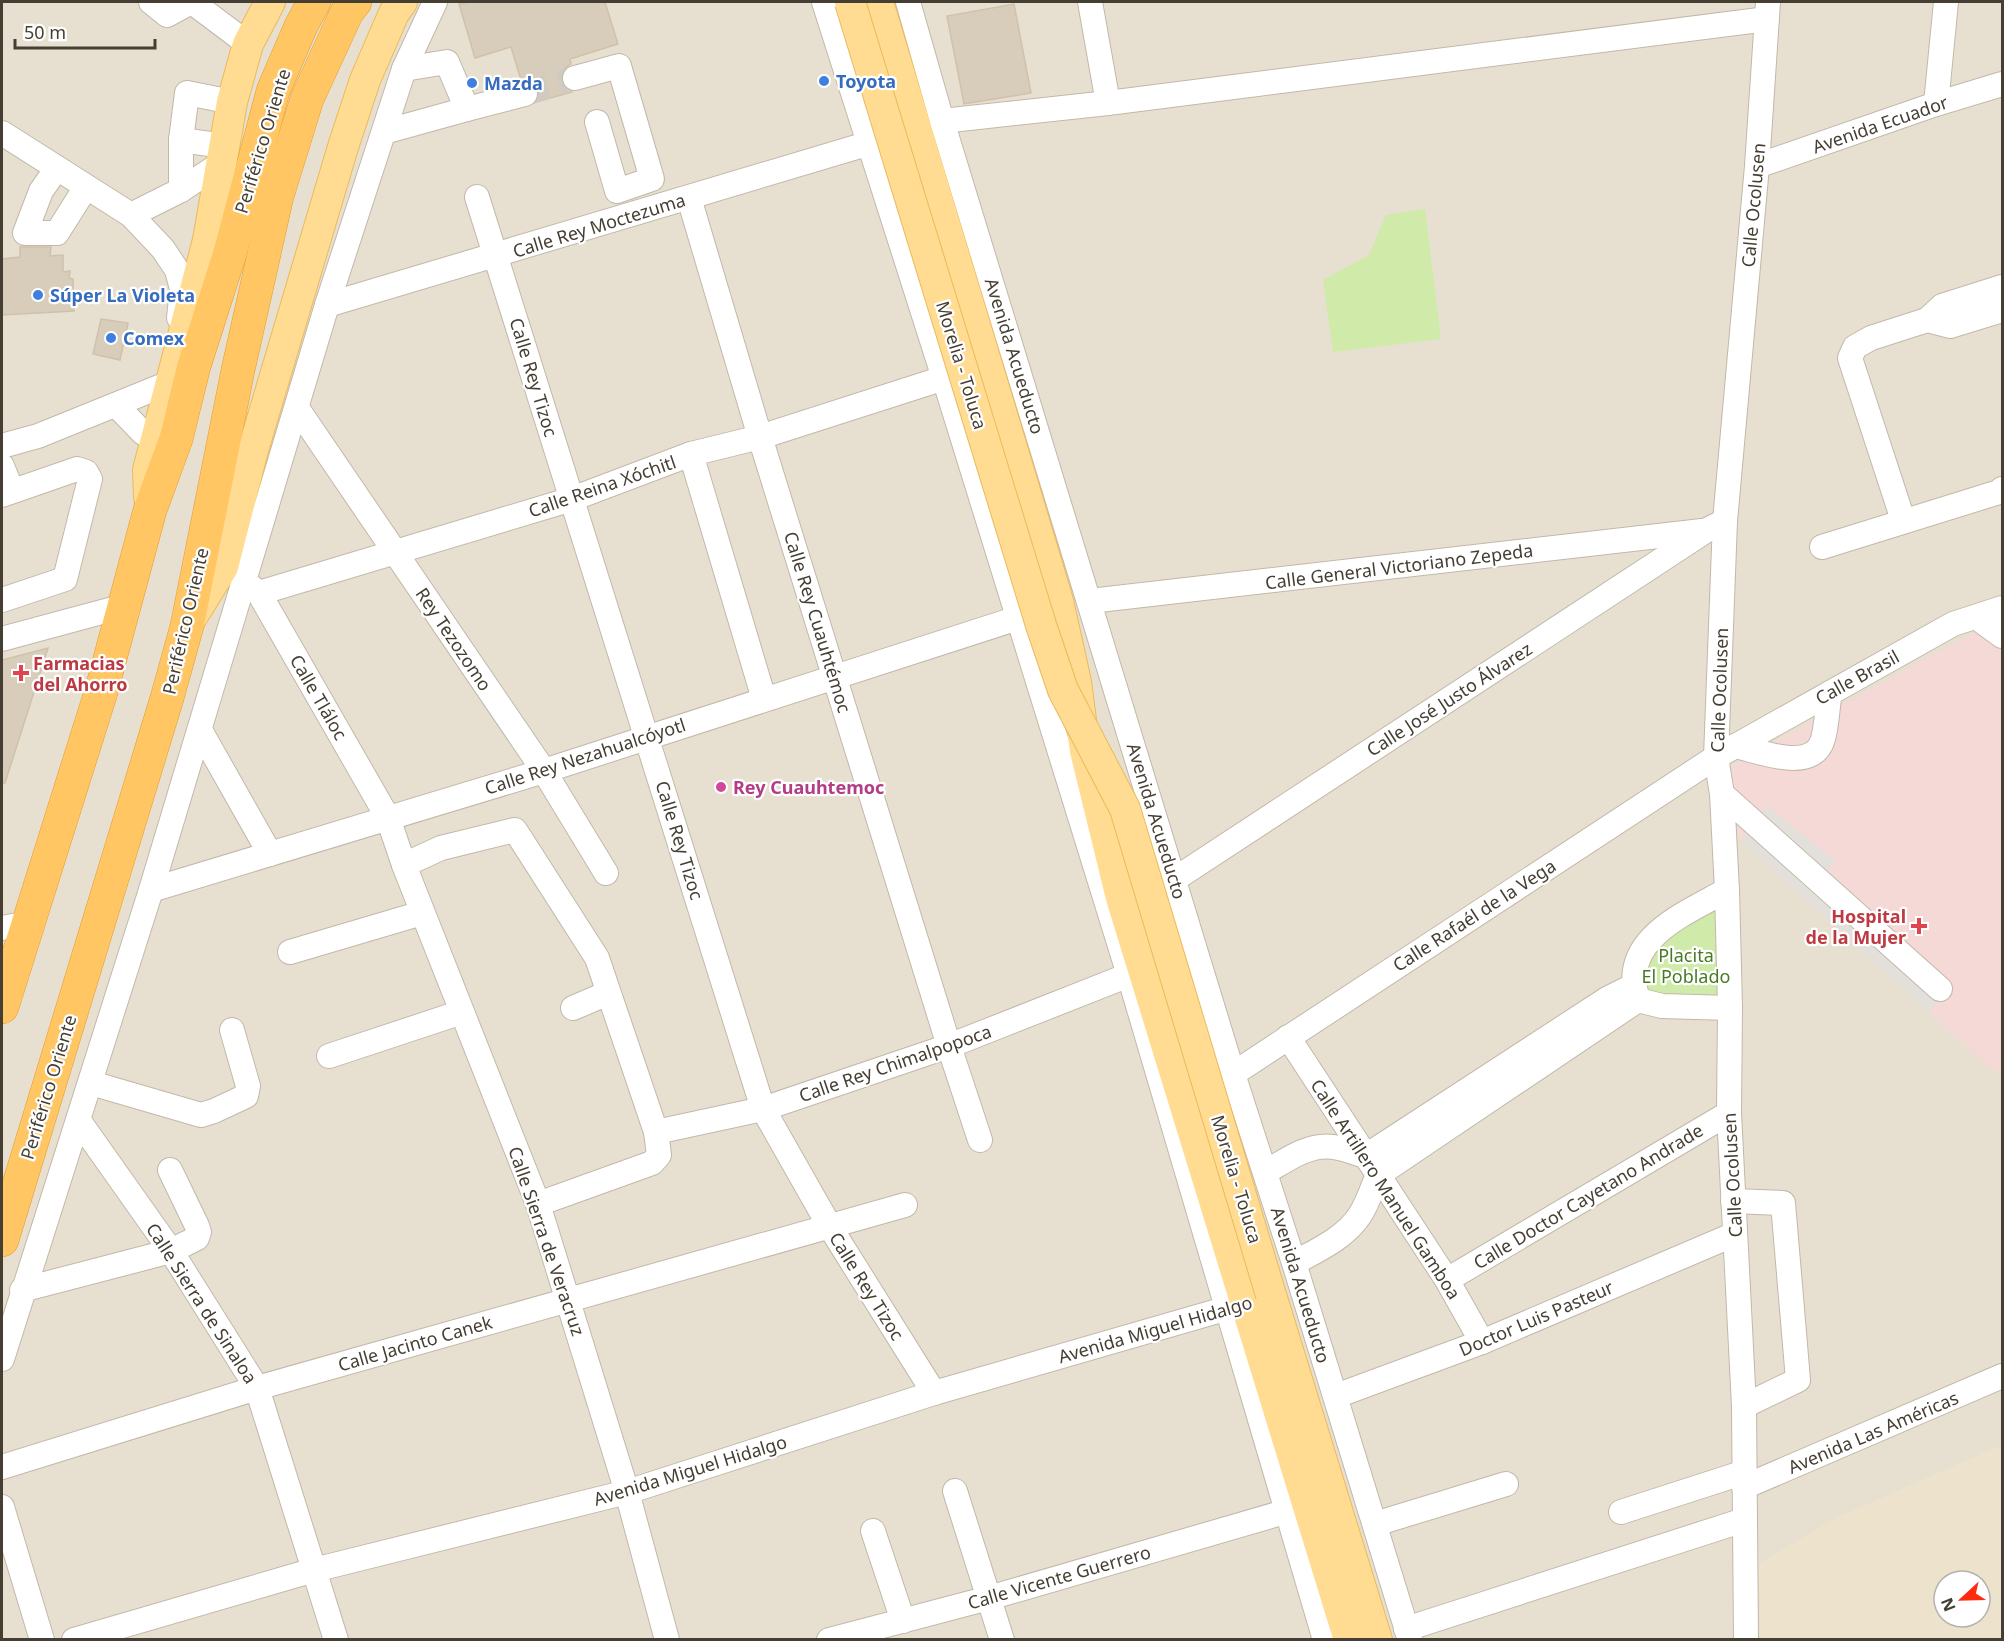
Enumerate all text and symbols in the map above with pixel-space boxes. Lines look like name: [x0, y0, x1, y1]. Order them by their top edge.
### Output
scale bar: [15, 12, 154, 50]
text: 50 m: [24, 20, 66, 44]
street label: Periférico Oriente: [229, 66, 295, 216]
place label: Toyota: [836, 69, 896, 93]
place label: Mazda: [484, 71, 543, 95]
marker: Toyota: [817, 74, 831, 88]
marker: Mazda: [465, 76, 479, 90]
street label: Avenida Ecuador: [1809, 89, 1951, 158]
street label: Calle Ocolusen: [1736, 142, 1770, 268]
street label: Calle Rey Moctezuma: [510, 187, 688, 263]
street label: Avenida Acueducto: [980, 275, 1050, 437]
place label: Súper La Violeta: [50, 283, 195, 307]
marker: Súper La Violeta: [31, 288, 45, 302]
street label: Morelia - Toluca: [931, 298, 993, 432]
street label: Calle Rey Tizoc: [505, 315, 564, 440]
place label: Comex: [123, 326, 185, 350]
marker: Comex: [104, 331, 118, 345]
street label: Calle Reina Xóchitl: [525, 450, 679, 522]
street label: Calle Rey Cuauhtémoc: [779, 528, 857, 716]
street label: Calle General Victoriano Zepeda: [1264, 538, 1534, 594]
street label: Periférico Oriente: [156, 545, 214, 697]
street label: Rey Tezozomo: [411, 583, 497, 695]
street label: Calle Ocolusen: [1705, 627, 1733, 753]
street label: Calle José Justo Álvarez: [1362, 637, 1536, 761]
street label: Calle Brasil: [1811, 644, 1903, 710]
street label: Calle Tláloc: [285, 650, 353, 744]
place label: Farmacias del Ahorro: [33, 651, 128, 696]
marker: Farmacias del Ahorro: [14, 666, 28, 680]
street label: Calle Rey Nezahualcóyotl: [481, 712, 689, 800]
street label: Avenida Acueducto: [1122, 740, 1192, 902]
place label: Rey Cuauhtemoc: [733, 775, 884, 799]
street label: Calle Rey Tizoc: [651, 778, 710, 903]
marker: Rey Cuauhtemoc: [714, 780, 728, 794]
street label: Calle Rafaél de la Vega: [1388, 853, 1560, 977]
place label: Hospital de la Mujer: [1806, 904, 1906, 949]
marker: Hospital de la Mujer: [1910, 917, 1928, 935]
park label: Placita El Poblado: [1642, 943, 1730, 988]
street label: Periférico Oriente: [15, 1012, 81, 1162]
street label: Calle Rey Chimalpopoca: [796, 1019, 994, 1107]
street label: Calle Artillero Manuel Gamboa: [1306, 1074, 1466, 1304]
street label: Morelia - Toluca: [1206, 1112, 1268, 1246]
street label: Calle Ocolusen: [1717, 1112, 1747, 1238]
street label: Calle Doctor Cayetano Andrade: [1469, 1118, 1707, 1274]
street label: Calle Sierra de Veracruz: [503, 1143, 591, 1339]
street label: Avenida Acueducto: [1266, 1204, 1336, 1366]
street label: Calle Sierra de Sinaloa: [141, 1218, 263, 1388]
street label: Calle Rey Tizoc: [824, 1227, 910, 1345]
street label: Doctor Luis Pasteur: [1455, 1274, 1617, 1361]
street label: Avenida Miguel Hidalgo: [1055, 1290, 1255, 1368]
street label: Calle Jacinto Canek: [335, 1309, 495, 1377]
street label: Avenida Las Américas: [1784, 1385, 1962, 1479]
street label: Avenida Miguel Hidalgo: [590, 1429, 790, 1511]
street label: Calle Vicente Guerrero: [965, 1539, 1153, 1615]
north arrow: [1932, 1569, 1992, 1629]
text: N: [1935, 1594, 1961, 1615]

